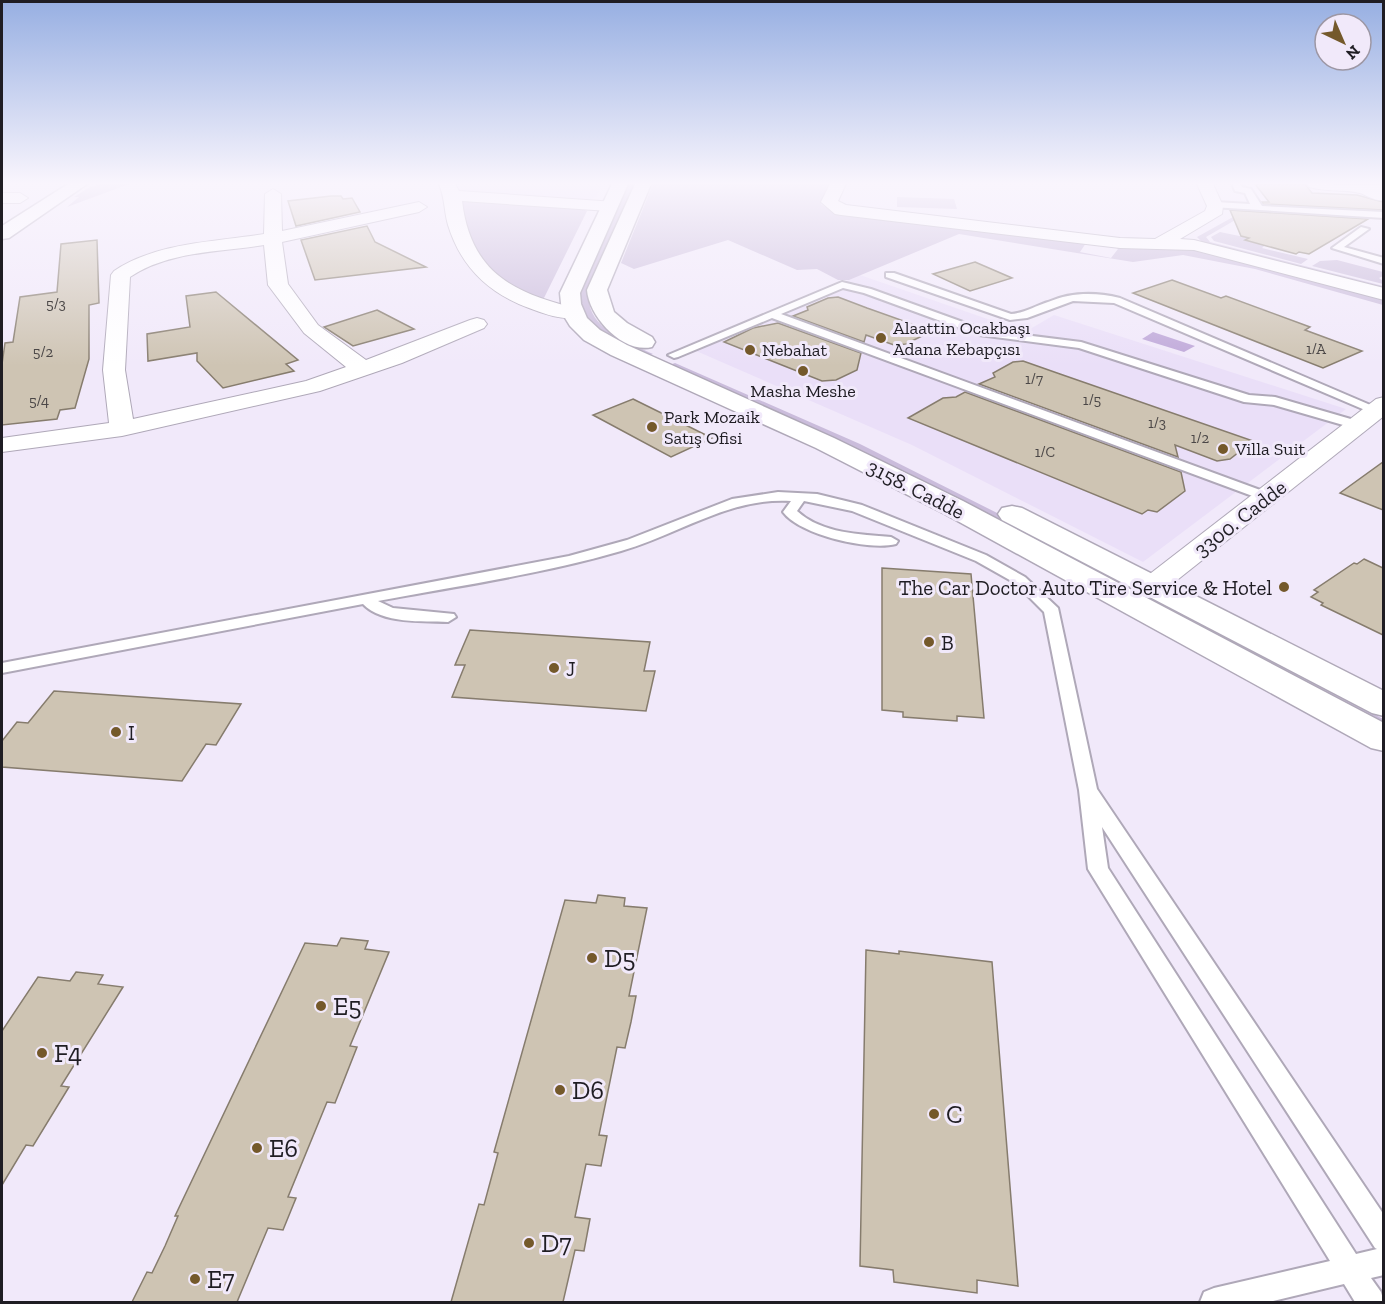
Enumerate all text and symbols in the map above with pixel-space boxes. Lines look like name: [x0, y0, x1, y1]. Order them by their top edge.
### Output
north arrow: [1313, 12, 1373, 72]
text: N: [1342, 41, 1364, 63]
house number: 5/3: [46, 295, 66, 313]
place label: Alaattin Ocakbaşı Adana Kebapçısı: [893, 317, 1030, 360]
marker: Alaattin Ocakbaşı Adana Kebapçısı: [874, 331, 888, 345]
place label: Nebahat: [762, 339, 827, 361]
house number: 1/A: [1306, 340, 1326, 358]
house number: 5/2: [33, 343, 53, 361]
marker: Nebahat: [743, 343, 757, 357]
marker: Masha Meshe: [796, 364, 810, 378]
house number: 1/7: [1025, 370, 1043, 388]
place label: Masha Meshe: [750, 380, 856, 402]
house number: 1/5: [1083, 391, 1101, 409]
house number: 5/4: [29, 392, 49, 410]
place label: Park Mozaik Satış Ofisi: [664, 406, 761, 449]
house number: 1/3: [1148, 414, 1166, 432]
marker: Park Mozaik Satış Ofisi: [645, 420, 659, 434]
house number: 1/2: [1191, 429, 1209, 447]
place label: Villa Suit: [1234, 438, 1305, 460]
marker: Villa Suit: [1216, 442, 1230, 456]
house number: 1/C: [1035, 443, 1055, 461]
street label: 3158. Cadde: [863, 454, 969, 524]
street label: 3300. Cadde: [1189, 474, 1291, 562]
place label: The Car Doctor Auto Tire Service & Hotel: [899, 575, 1272, 600]
marker: The Car Doctor Auto Tire Service & Hotel: [1277, 580, 1291, 594]
place label: B: [941, 630, 954, 655]
marker: B: [922, 635, 936, 649]
place label: J: [566, 656, 576, 681]
marker: J: [547, 661, 561, 675]
place label: I: [128, 720, 135, 745]
marker: I: [109, 725, 123, 739]
place label: D5: [604, 942, 636, 974]
marker: D5: [585, 951, 599, 965]
place label: E5: [333, 990, 362, 1022]
marker: E5: [314, 999, 328, 1013]
place label: F4: [54, 1037, 82, 1069]
marker: F4: [35, 1046, 49, 1060]
place label: D6: [572, 1074, 604, 1106]
marker: D6: [553, 1083, 567, 1097]
place label: C: [946, 1098, 963, 1130]
marker: C: [927, 1107, 941, 1121]
place label: E6: [269, 1132, 298, 1164]
marker: E6: [250, 1141, 264, 1155]
place label: D7: [541, 1227, 572, 1259]
marker: D7: [522, 1236, 536, 1250]
place label: E7: [207, 1263, 235, 1295]
marker: E7: [188, 1272, 202, 1286]

